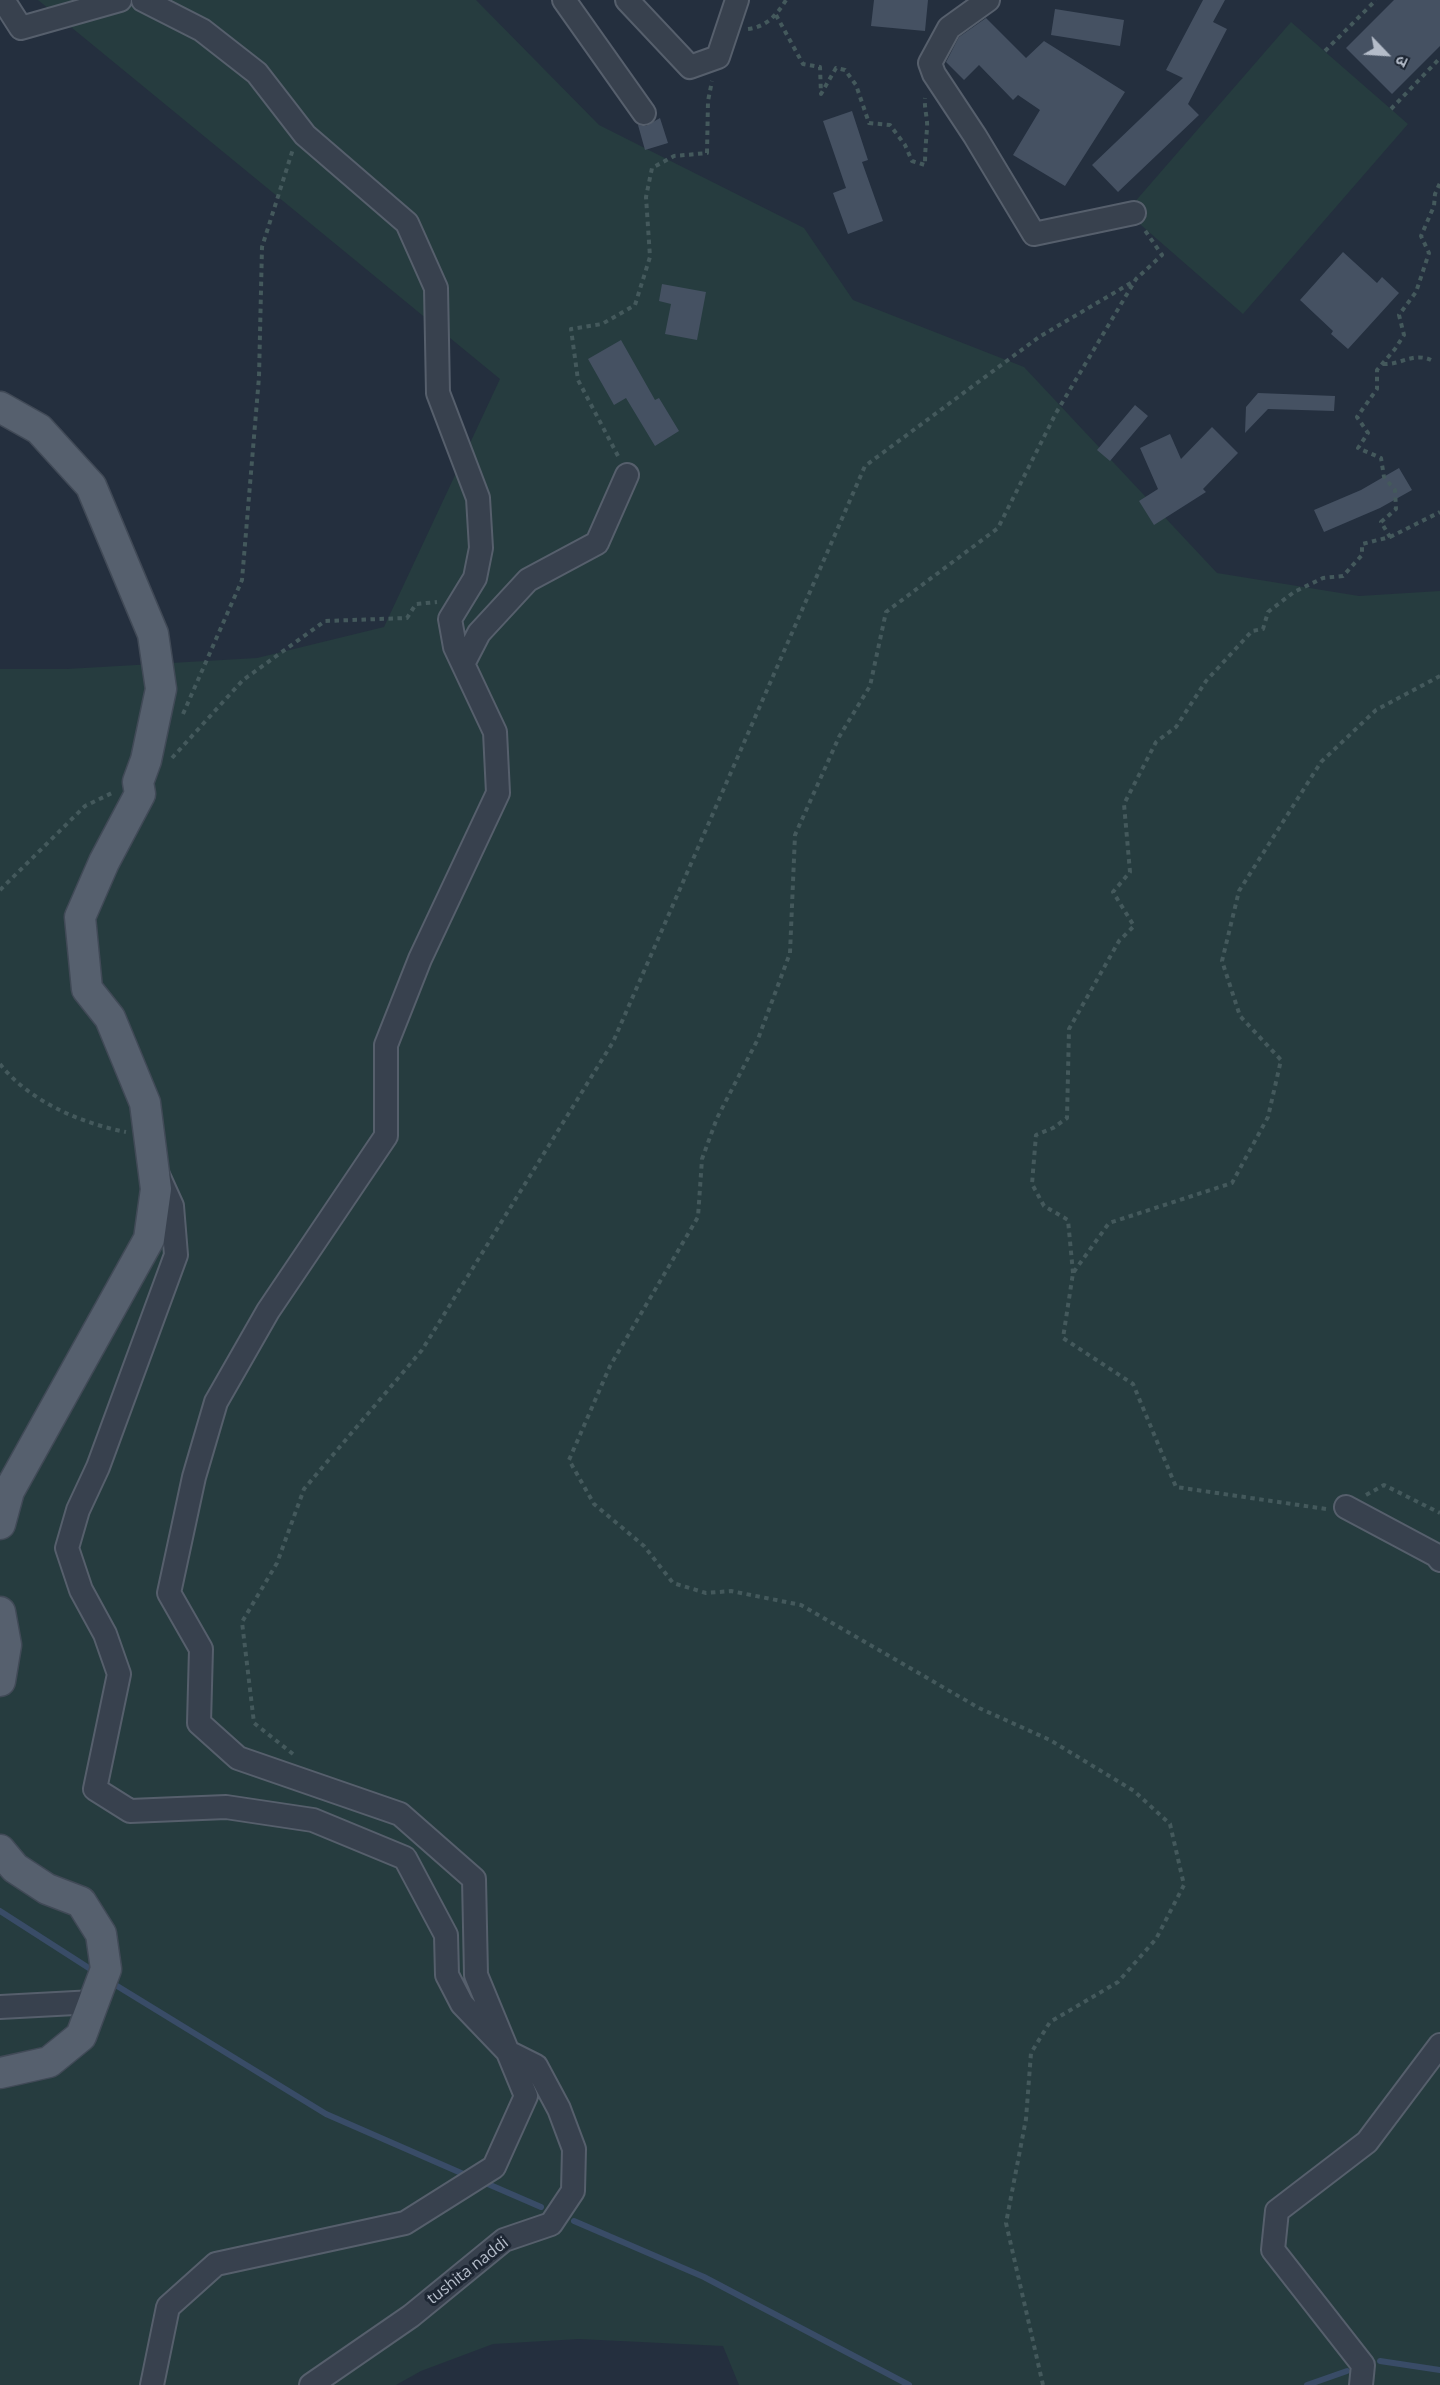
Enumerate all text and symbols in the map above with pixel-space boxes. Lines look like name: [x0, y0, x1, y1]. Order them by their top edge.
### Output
north arrow: [1356, 24, 1416, 84]
text: उ: [1390, 53, 1414, 71]
street label: tushita naddi: [423, 2233, 513, 2309]

